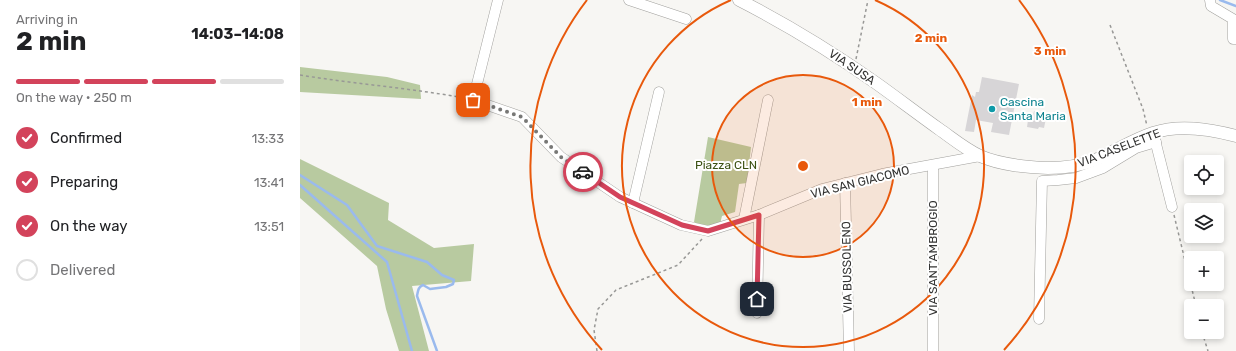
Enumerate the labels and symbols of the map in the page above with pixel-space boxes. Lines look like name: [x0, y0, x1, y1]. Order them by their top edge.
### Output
text: 2 min: [915, 31, 948, 45]
text: 3 min: [1034, 44, 1067, 58]
street label: VIA SUSA: [826, 46, 878, 88]
pin: [456, 83, 490, 117]
text: 1 min: [852, 95, 883, 109]
place label: Cascina Santa Maria: [1000, 95, 1066, 123]
marker: Cascina Santa Maria: [987, 104, 997, 114]
street label: VIA CASELETTE: [1076, 126, 1162, 170]
courier: [563, 152, 603, 192]
park label: Piazza CLN: [695, 158, 757, 172]
centre of rings: [796, 159, 810, 173]
street label: VIA SAN GIACOMO: [809, 163, 911, 201]
street label: VIA SANT'AMBROGIO: [926, 200, 940, 316]
street label: VIA BUSSOLENO: [839, 221, 855, 313]
pin: [740, 282, 774, 316]

